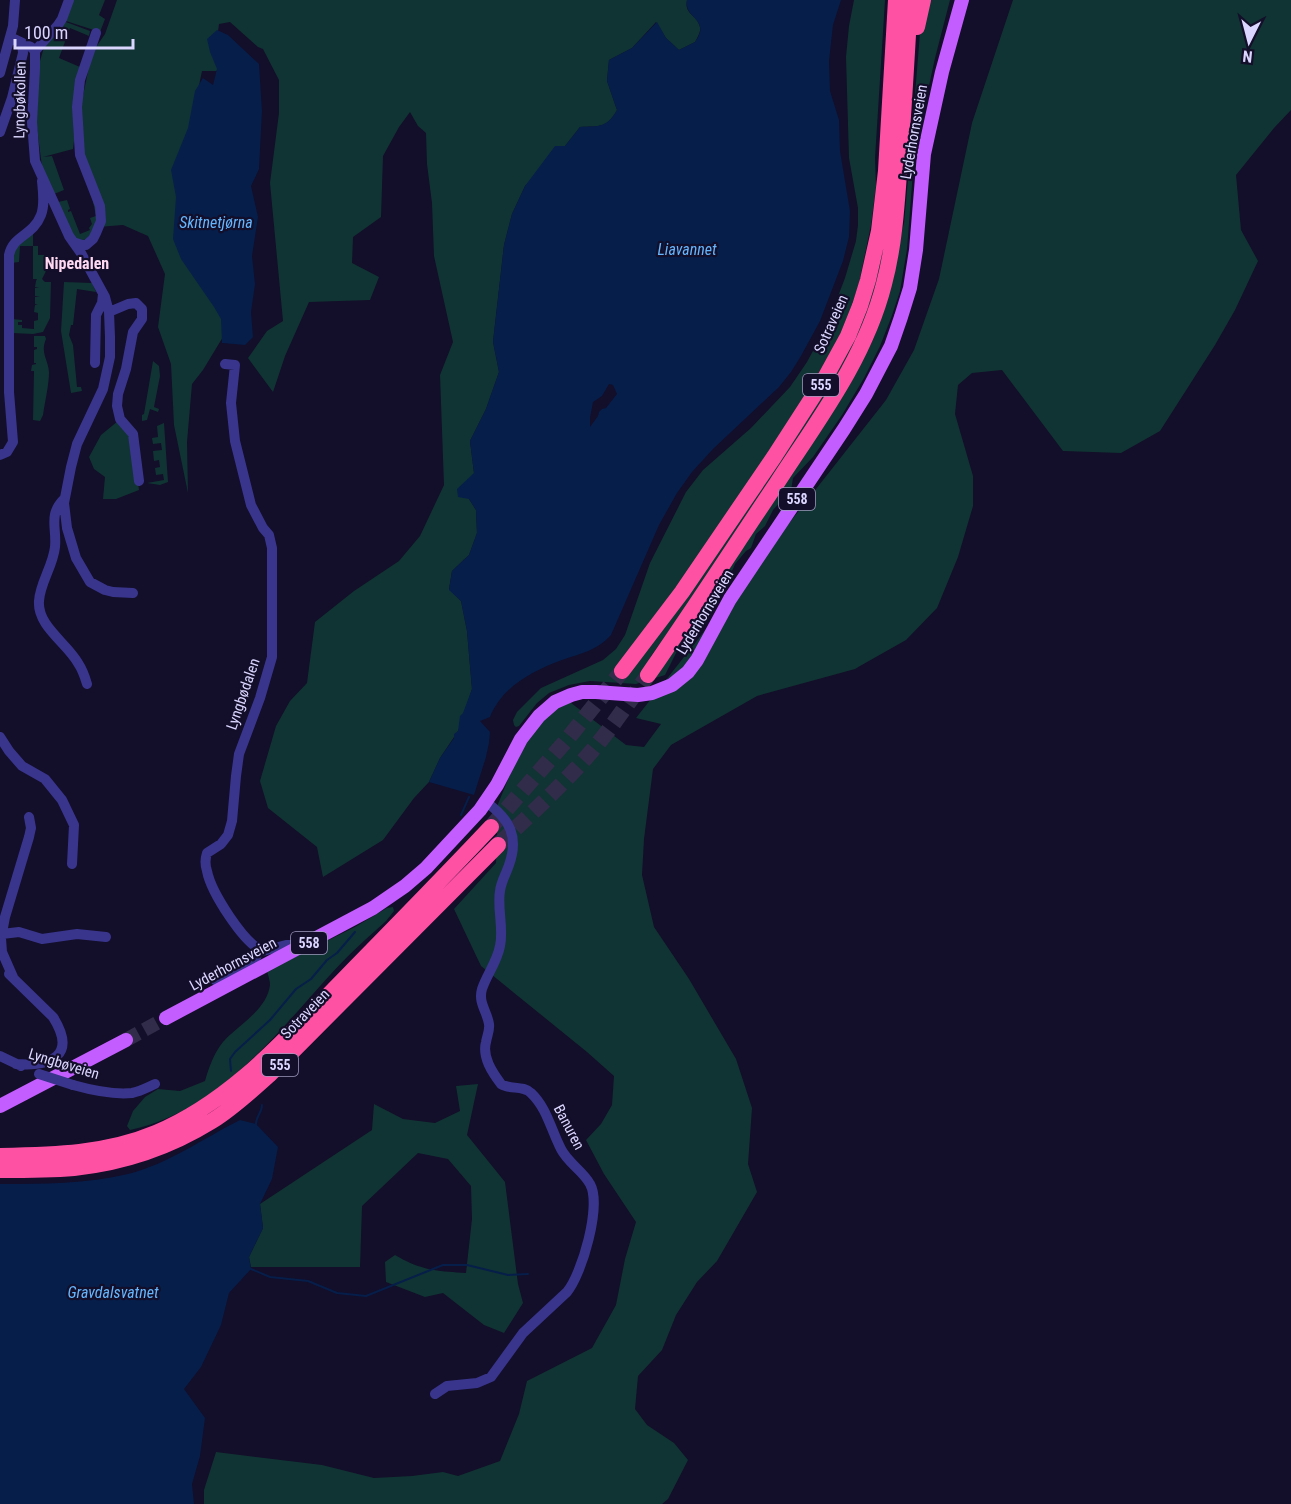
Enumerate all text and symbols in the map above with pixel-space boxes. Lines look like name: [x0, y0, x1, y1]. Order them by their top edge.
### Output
scale bar: [15, 12, 134, 50]
north arrow: [1219, 12, 1279, 72]
text: 100 m: [24, 22, 68, 43]
text: N: [1242, 46, 1253, 66]
street label: Lyngbøkollen: [10, 61, 30, 139]
street label: Lyderhornsveien: [897, 83, 931, 181]
water label: Skitnetjørna: [179, 213, 253, 232]
water label: Liavannet: [657, 240, 717, 259]
district label: Nipedalen: [45, 254, 109, 273]
street label: Sotraveien: [810, 292, 852, 356]
road number: 555: [803, 374, 839, 396]
road number: 558: [779, 488, 815, 510]
street label: Lyderhornsveien: [673, 566, 737, 658]
street label: Lyngbødalen: [222, 656, 264, 732]
road number: 558: [291, 932, 327, 954]
street label: Lyderhornsveien: [186, 934, 280, 994]
street label: Sotraveien: [277, 985, 333, 1043]
street label: Lyngbøveien: [26, 1045, 102, 1083]
road number: 555: [262, 1054, 298, 1076]
street label: Banuren: [550, 1101, 588, 1153]
water label: Gravdalsvatnet: [67, 1283, 159, 1302]

